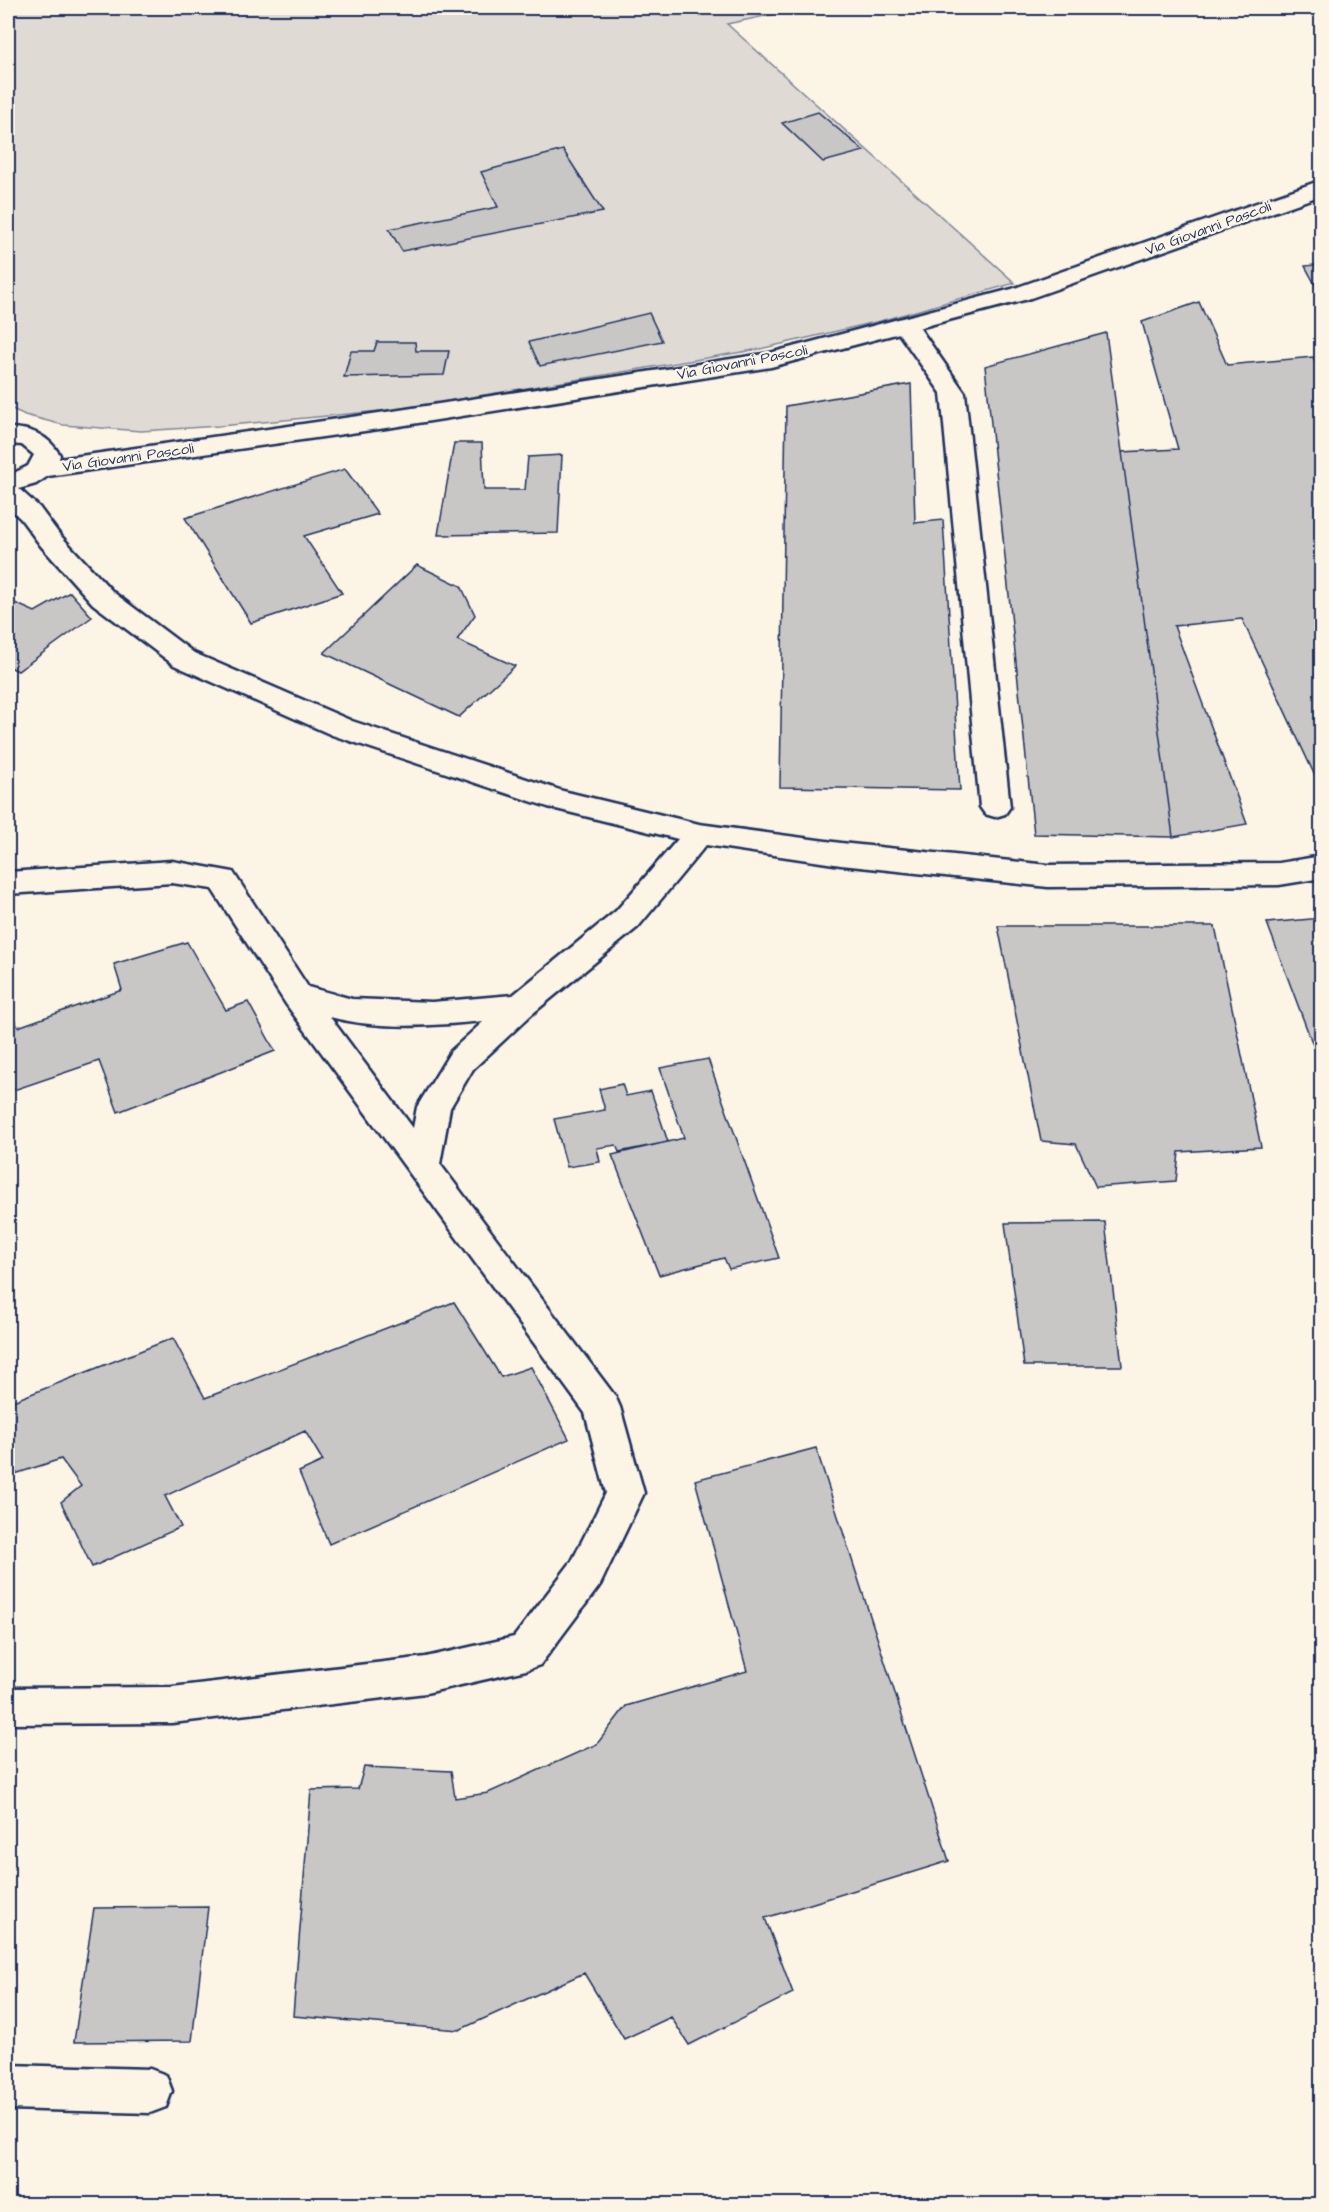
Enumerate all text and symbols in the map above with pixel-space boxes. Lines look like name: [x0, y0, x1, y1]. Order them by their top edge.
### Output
street label: Via Giovanni Pascoli: [1142, 196, 1275, 261]
street label: Via Giovanni Pascoli: [675, 339, 810, 385]
street label: Via Giovanni Pascoli: [61, 438, 196, 477]

